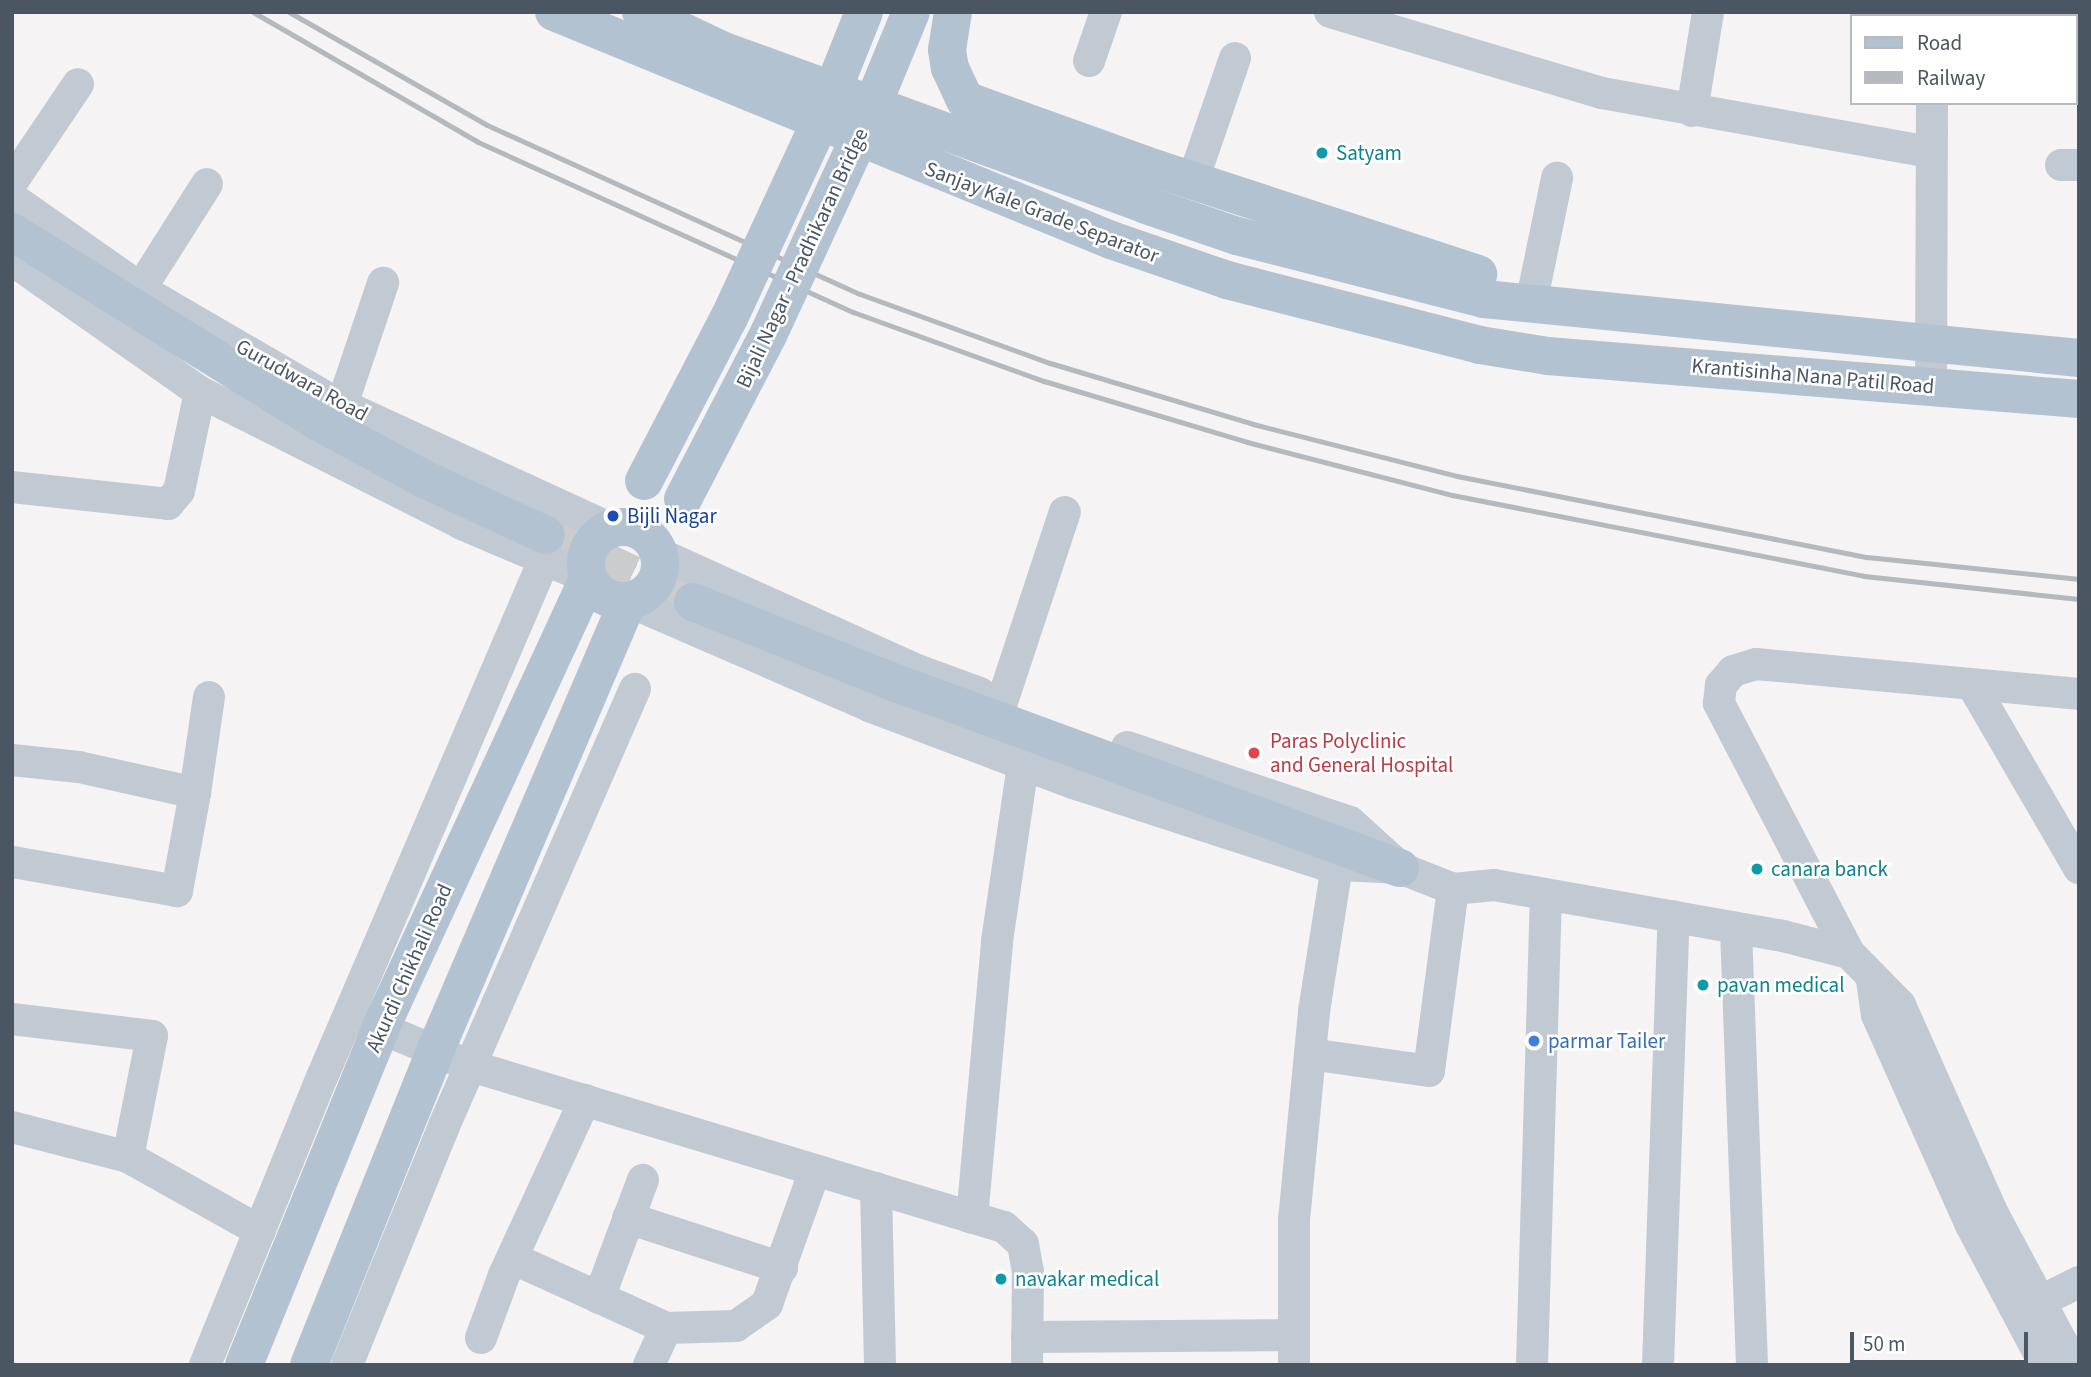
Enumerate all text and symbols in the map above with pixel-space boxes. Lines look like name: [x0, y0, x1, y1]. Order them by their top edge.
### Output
legend: [1850, 14, 2077, 105]
text: Road: [1917, 28, 1962, 58]
text: Railway: [1917, 63, 1985, 93]
street label: Bijali Nagar - Pradhikaran Bridge: [731, 124, 873, 392]
place label: Satyam: [1336, 140, 1402, 166]
marker: Satyam: [1314, 145, 1330, 161]
street label: Sanjay Kale Grade Separator: [921, 156, 1163, 268]
street label: Gurudwara Road: [232, 333, 372, 427]
street label: Krantisinha Nana Patil Road: [1691, 353, 1935, 399]
place label: Bijli Nagar: [627, 503, 717, 529]
marker: Bijli Nagar: [605, 508, 621, 524]
place label: Paras Polyclinic and General Hospital: [1270, 728, 1453, 778]
marker: Paras Polyclinic and General Hospital: [1244, 743, 1264, 763]
place label: canara banck: [1771, 856, 1888, 882]
marker: canara banck: [1749, 861, 1765, 877]
street label: Akurdi Chikhali Road: [361, 880, 457, 1056]
place label: pavan medical: [1717, 972, 1845, 998]
marker: pavan medical: [1695, 977, 1711, 993]
place label: parmar Tailer: [1548, 1028, 1665, 1054]
marker: parmar Tailer: [1526, 1033, 1542, 1049]
place label: navakar medical: [1015, 1266, 1159, 1292]
marker: navakar medical: [993, 1271, 1009, 1287]
scale bar: [1853, 1318, 2032, 1362]
text: 50 m: [1863, 1329, 1905, 1359]

